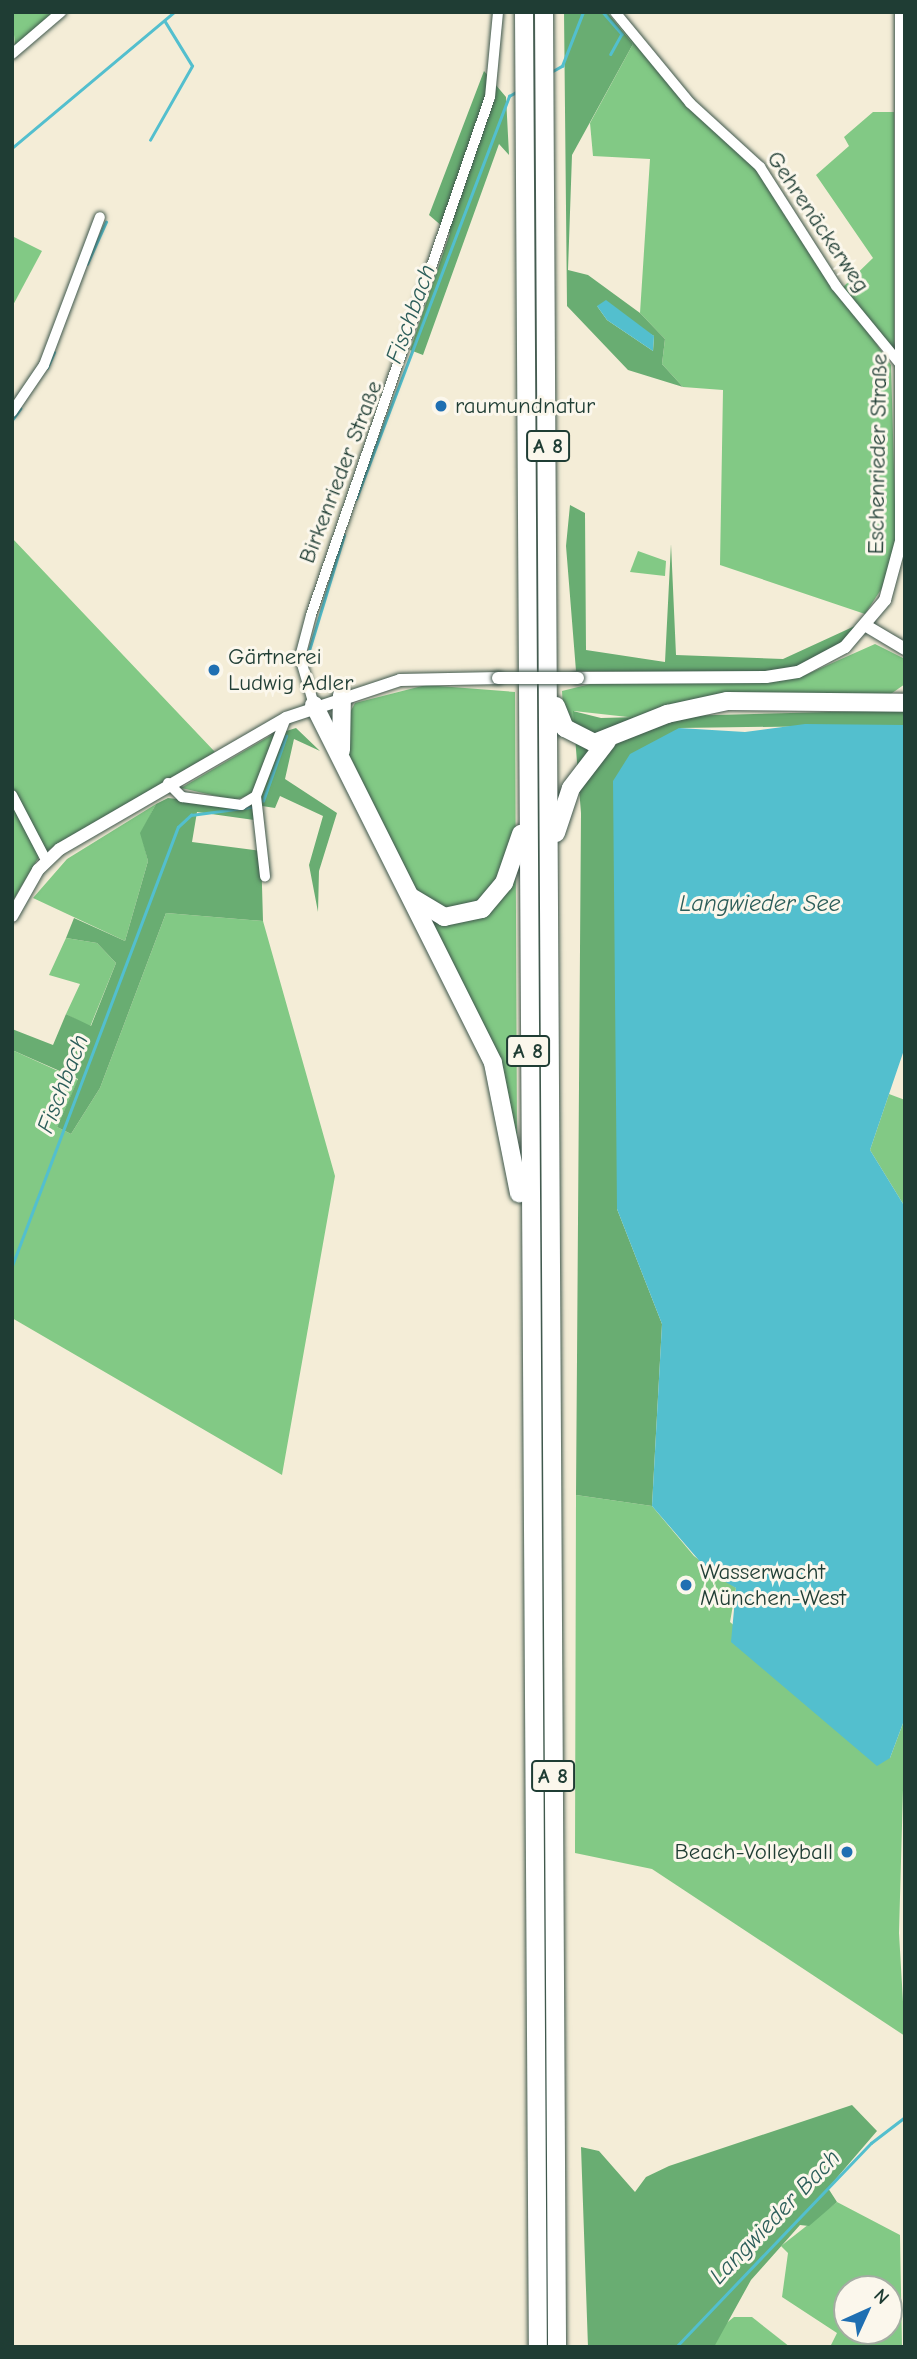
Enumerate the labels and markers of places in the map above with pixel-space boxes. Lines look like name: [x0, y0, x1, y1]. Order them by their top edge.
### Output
place label: raumundnatur: [455, 392, 595, 420]
marker: raumundnatur: [433, 398, 449, 414]
place label: Gärtnerei Ludwig Adler: [228, 643, 353, 697]
marker: Gärtnerei Ludwig Adler: [206, 662, 222, 678]
place label: Wasserwacht München-West: [700, 1558, 846, 1612]
marker: Wasserwacht München-West: [678, 1577, 694, 1593]
place label: Beach-Volleyball: [675, 1838, 833, 1866]
marker: Beach-Volleyball: [839, 1844, 855, 1860]

